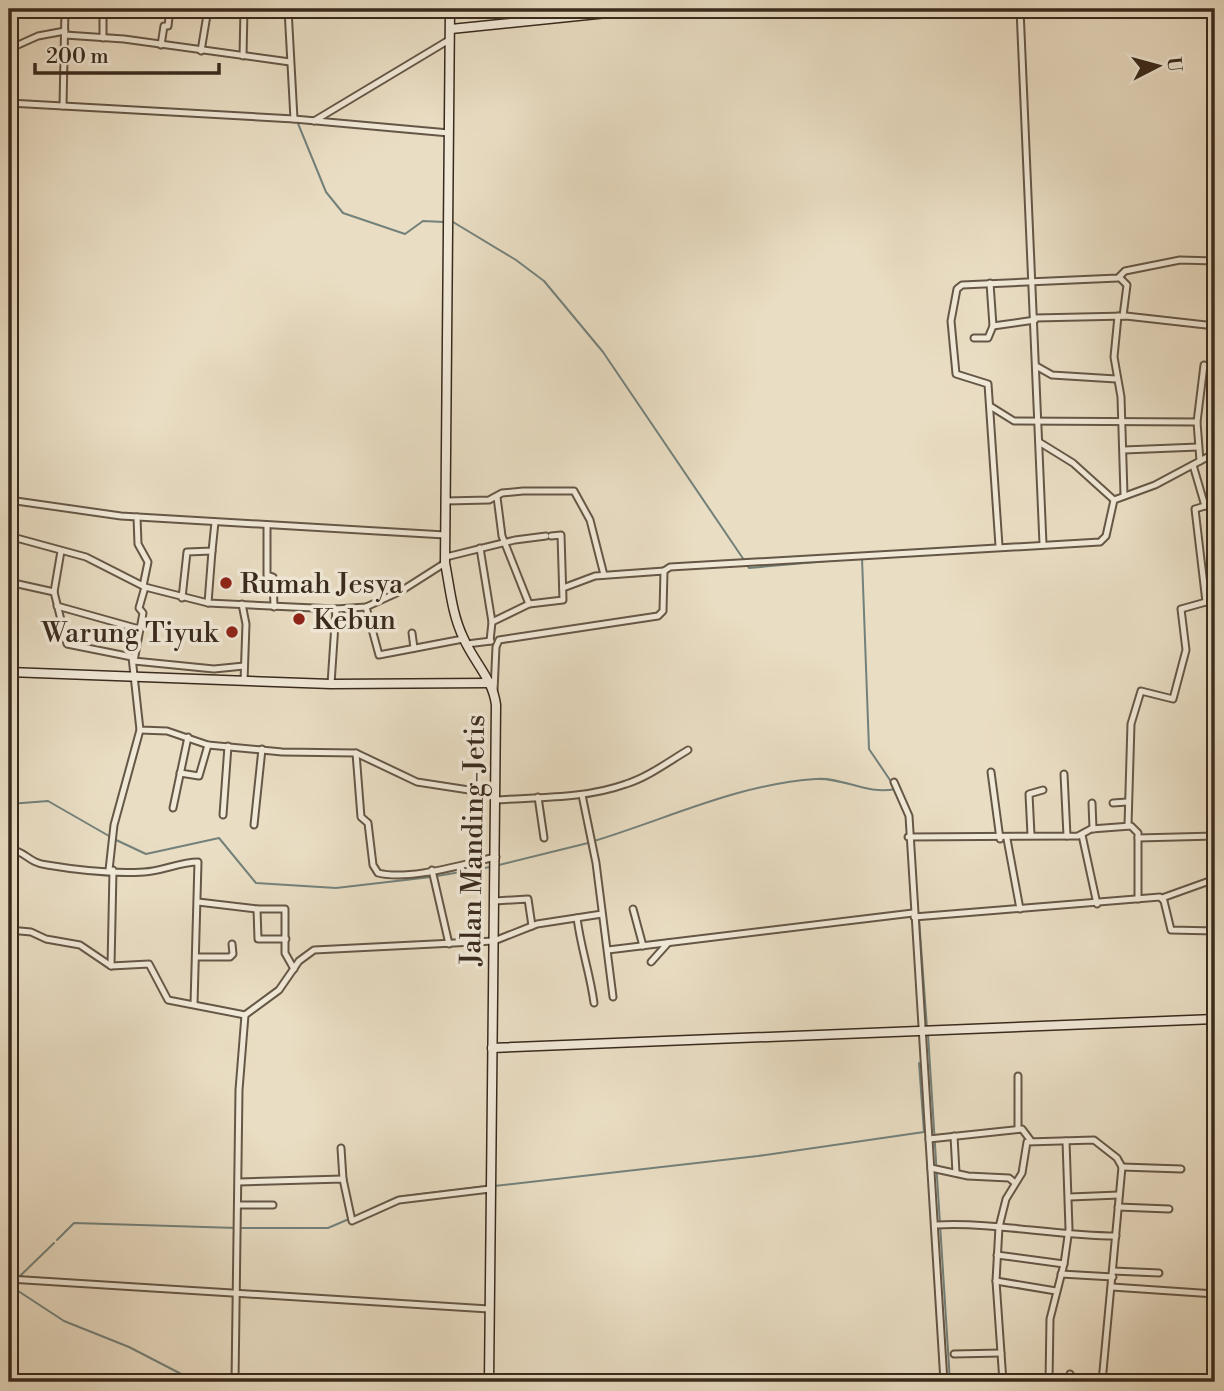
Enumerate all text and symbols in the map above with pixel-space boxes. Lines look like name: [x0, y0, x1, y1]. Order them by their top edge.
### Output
scale bar: [35, 32, 219, 76]
north arrow: [1122, 32, 1192, 102]
text: 200 m: [46, 44, 109, 70]
text: U: [1161, 56, 1187, 73]
place label: Rumah Jesya: [240, 567, 404, 602]
marker: Rumah Jesya: [218, 575, 234, 591]
place label: Kebun: [313, 603, 396, 638]
marker: Kebun: [291, 611, 307, 627]
place label: Warung Tiyuk: [40, 616, 219, 651]
marker: Warung Tiyuk: [224, 624, 240, 640]
street label: Jalan Manding-Jetis: [454, 714, 493, 967]

